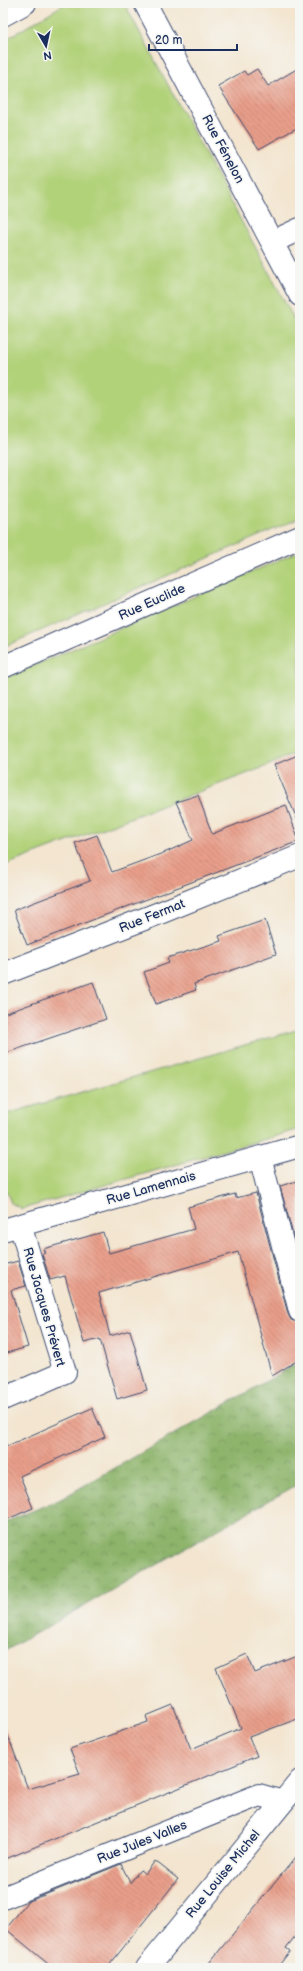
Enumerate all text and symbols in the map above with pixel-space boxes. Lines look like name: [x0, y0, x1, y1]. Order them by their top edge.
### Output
north arrow: [26, 26, 66, 66]
scale bar: [149, 26, 237, 52]
text: 20 m: [155, 33, 182, 48]
text: N: [42, 48, 53, 62]
street label: Rue Fénelon: [198, 112, 248, 186]
street label: Rue Euclide: [116, 580, 188, 624]
street label: Rue Fermat: [117, 896, 187, 936]
street label: Rue Lamennais: [105, 1167, 198, 1208]
street label: Rue Jacques Prévert: [19, 1246, 69, 1368]
street label: Rue Jules Valles: [95, 1817, 190, 1867]
street label: Rue Louise Michel: [182, 1827, 264, 1921]

